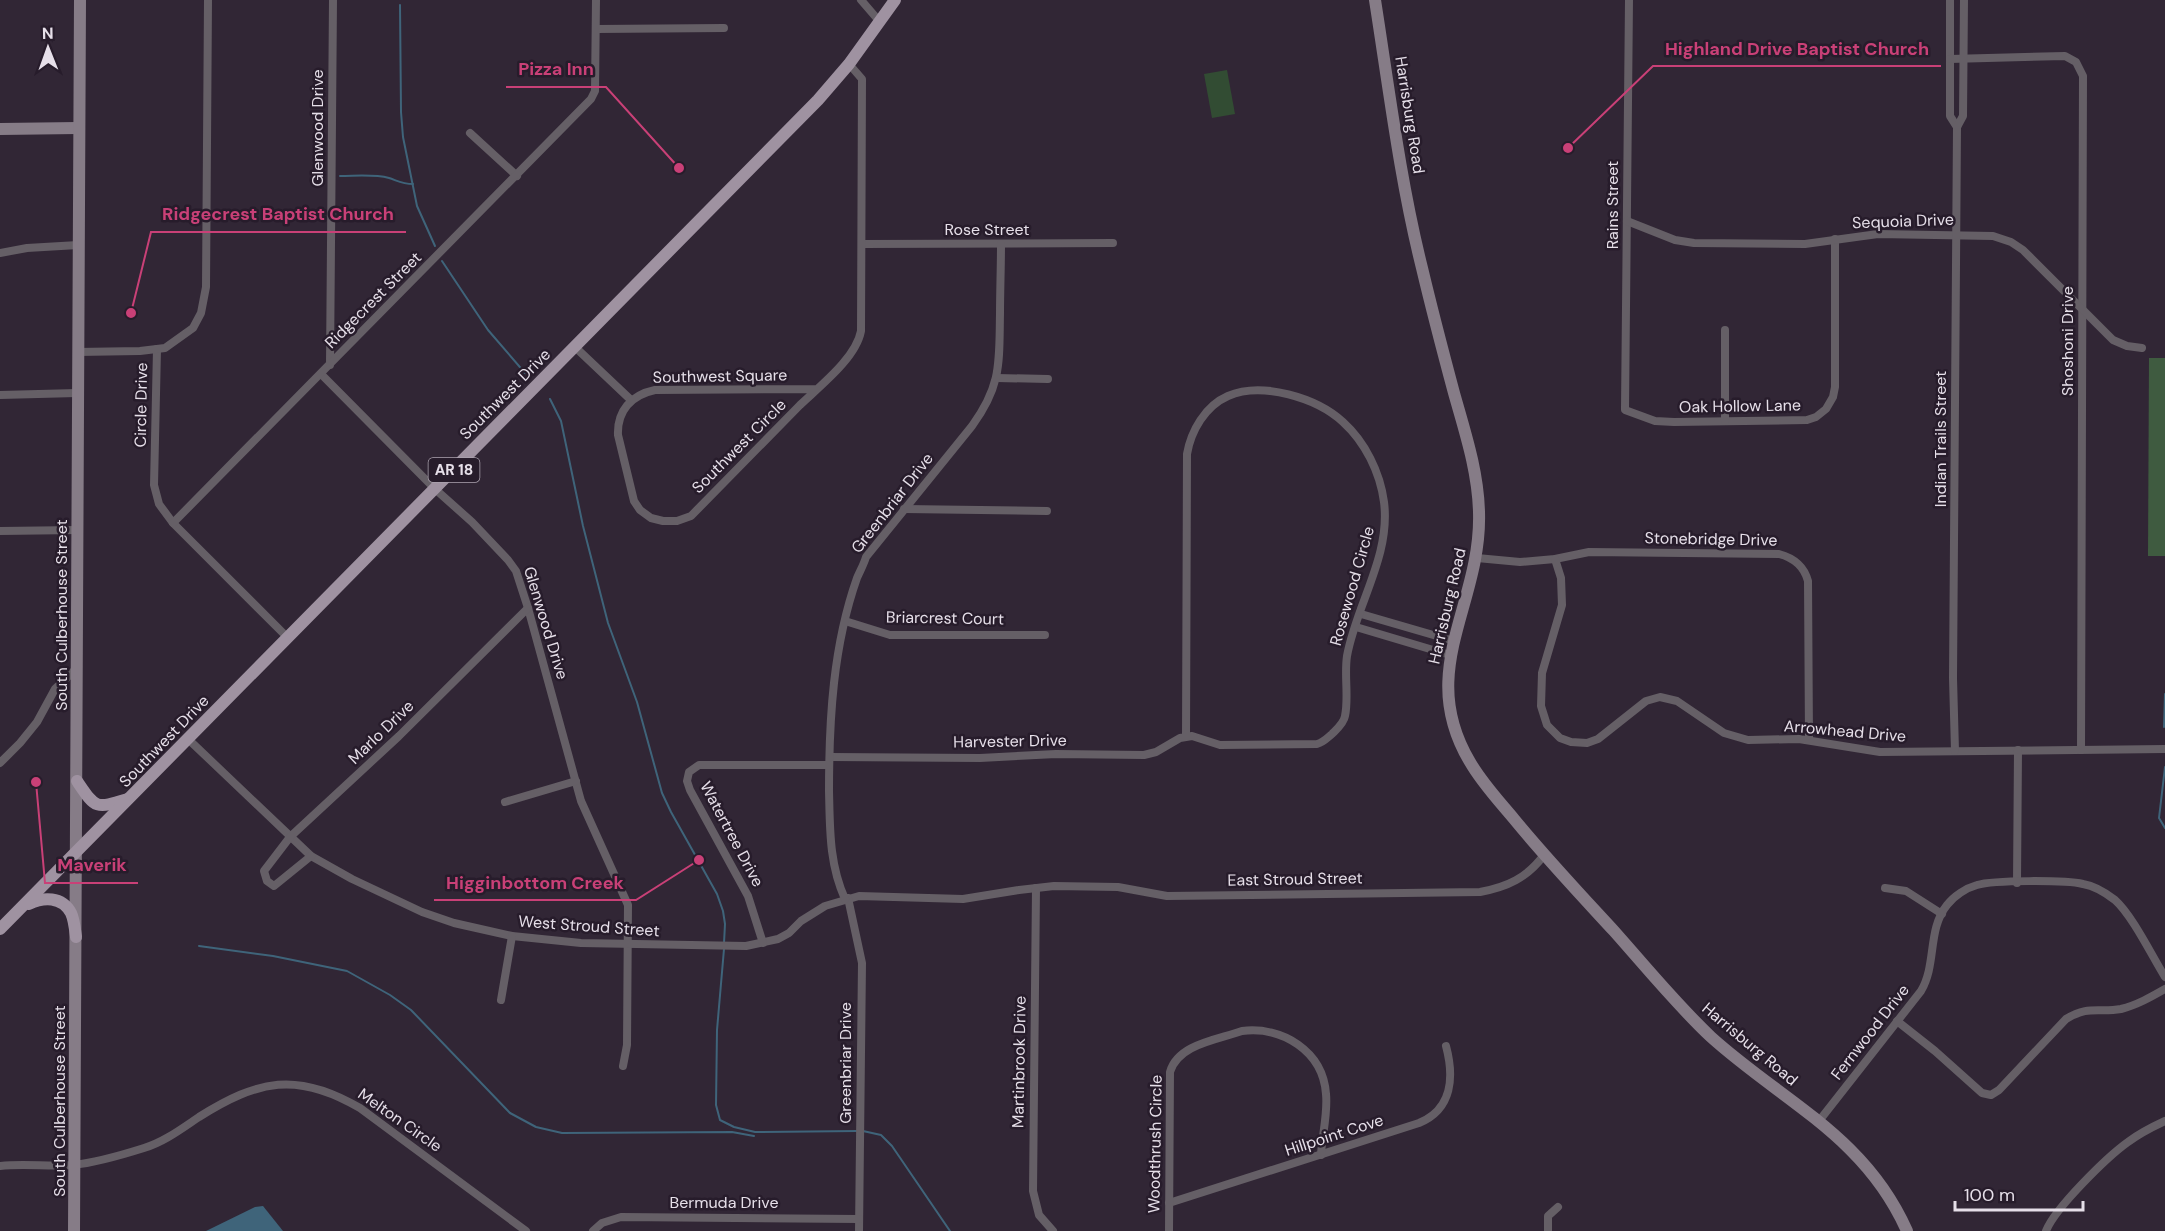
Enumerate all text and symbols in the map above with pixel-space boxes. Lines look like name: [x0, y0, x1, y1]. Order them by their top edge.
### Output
north arrow: [18, 18, 78, 78]
text: N: [42, 23, 54, 44]
callout: Highland Drive Baptist Church: [1653, 30, 1941, 66]
text: Highland Drive Baptist Church: [1665, 37, 1929, 61]
callout: Pizza Inn: [506, 51, 606, 87]
street label: Harrisburg Road: [1390, 55, 1430, 175]
text: Pizza Inn: [518, 57, 594, 81]
street label: Glenwood Drive: [307, 69, 328, 187]
street label: Rains Street: [1602, 161, 1623, 249]
callout: Ridgecrest Baptist Church: [151, 196, 406, 232]
text: Ridgecrest Baptist Church: [162, 202, 394, 226]
street label: Sequoia Drive: [1852, 209, 1954, 233]
street label: Rose Street: [944, 219, 1030, 240]
street label: Ridgecrest Street: [320, 247, 426, 353]
street label: Shoshoni Drive: [2057, 286, 2078, 396]
street label: Southwest Drive: [455, 344, 555, 444]
street label: Circle Drive: [130, 362, 152, 448]
street label: Southwest Square: [653, 364, 787, 388]
street label: Indian Trails Street: [1930, 371, 1951, 507]
street label: Southwest Circle: [687, 394, 791, 498]
street label: Oak Hollow Lane: [1679, 394, 1801, 418]
street label: Greenbriar Drive: [846, 449, 938, 557]
road number: AR 18: [428, 458, 480, 482]
street label: South Culberhouse Street: [51, 519, 72, 711]
street label: Rosewood Circle: [1325, 524, 1379, 648]
street label: Stonebridge Drive: [1644, 527, 1778, 551]
street label: Harrisburg Road: [1423, 546, 1471, 666]
street label: Glenwood Drive: [519, 564, 573, 682]
street label: Briarcrest Court: [886, 606, 1004, 630]
street label: Southwest Drive: [115, 690, 213, 792]
street label: Marlo Drive: [344, 696, 418, 768]
street label: Arrowhead Drive: [1783, 715, 1907, 747]
street label: Harvester Drive: [953, 730, 1067, 752]
street label: Watertree Drive: [695, 778, 769, 890]
callout: Maverik: [45, 847, 138, 883]
text: Maverik: [57, 853, 127, 877]
callout: Higginbottom Creek: [434, 864, 636, 900]
street label: East Stroud Street: [1227, 867, 1363, 891]
text: Higginbottom Creek: [446, 871, 624, 895]
street label: West Stroud Street: [518, 911, 660, 941]
street label: Fernwood Drive: [1826, 980, 1914, 1084]
street label: Martinbrook Drive: [1007, 996, 1031, 1128]
street label: Harrisburg Road: [1698, 998, 1802, 1090]
street label: Greenbriar Drive: [835, 1002, 856, 1124]
street label: South Culberhouse Street: [49, 1005, 70, 1197]
street label: Woodthrush Circle: [1143, 1075, 1167, 1213]
street label: Melton Circle: [354, 1083, 446, 1157]
street label: Hillpoint Cove: [1282, 1109, 1386, 1161]
scale bar: [1955, 1174, 2082, 1212]
text: 100 m: [1964, 1183, 2015, 1207]
street label: Bermuda Drive: [670, 1192, 778, 1213]

